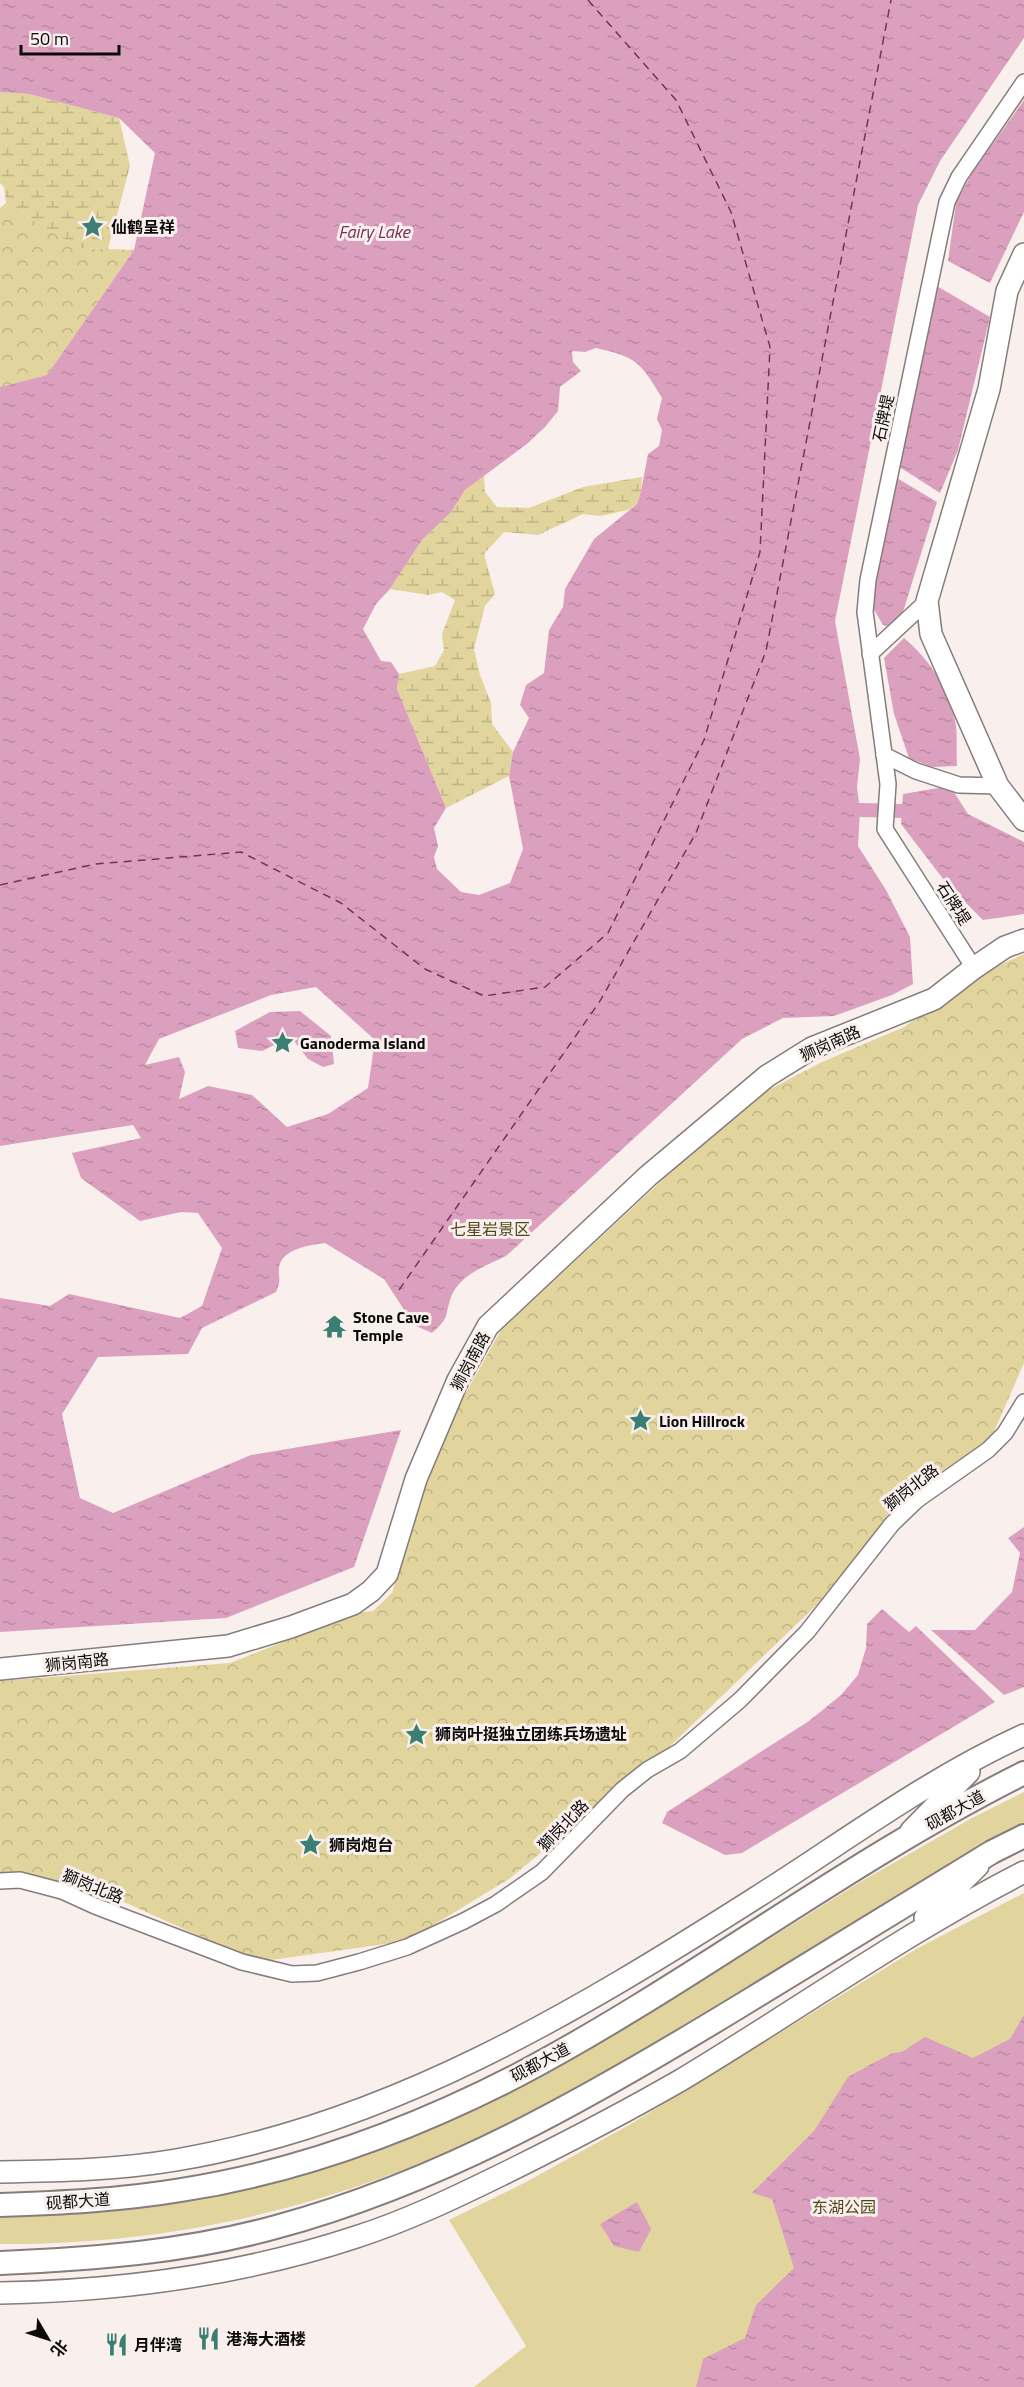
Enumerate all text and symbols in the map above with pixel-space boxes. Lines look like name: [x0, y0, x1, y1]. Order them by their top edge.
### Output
scale bar: [21, 18, 118, 56]
text: 50 m: [30, 25, 69, 52]
place icon: 仙鹤呈祥: [80, 214, 106, 240]
place label: 仙鹤呈祥: [111, 215, 175, 239]
water label: Fairy Lake: [338, 218, 412, 245]
street label: 石牌堤: [866, 392, 900, 444]
street label: 石牌堤: [931, 876, 977, 930]
street label: 狮岗南路: [796, 1019, 864, 1067]
place icon: Ganoderma Island: [269, 1030, 295, 1056]
place label: Ganoderma Island: [300, 1031, 426, 1055]
park label: 七星岩景区: [450, 1217, 530, 1241]
place label: Stone Cave Temple: [353, 1305, 429, 1347]
temple icon: Stone Cave Temple: [322, 1313, 348, 1339]
street label: 狮岗南路: [444, 1327, 496, 1395]
place icon: Lion Hillrock: [628, 1408, 654, 1434]
place label: Lion Hillrock: [659, 1409, 746, 1433]
street label: 獅岗北路: [878, 1458, 944, 1516]
street label: 狮岗南路: [44, 1647, 110, 1677]
place icon: 狮岗叶挺独立团练兵场遗址: [404, 1721, 430, 1747]
place label: 狮岗叶挺独立团练兵场遗址: [435, 1722, 627, 1746]
street label: 砚都大道: [921, 1784, 989, 1836]
street label: 獅岗北路: [532, 1794, 594, 1856]
place icon: 狮岗炮台: [298, 1832, 324, 1858]
place label: 狮岗炮台: [329, 1833, 393, 1857]
street label: 獅岗北路: [59, 1863, 127, 1909]
street label: 砚都大道: [506, 2036, 574, 2088]
street label: 砚都大道: [45, 2187, 111, 2215]
park label: 东湖公园: [812, 2195, 876, 2219]
north arrow: [18, 2309, 78, 2369]
restaurant icon: 港海大酒楼: [195, 2326, 221, 2352]
place label: 港海大酒楼: [226, 2327, 306, 2351]
restaurant icon: 月伴湾: [103, 2332, 129, 2358]
place label: 月伴湾: [134, 2333, 182, 2357]
text: 北: [45, 2335, 74, 2362]

